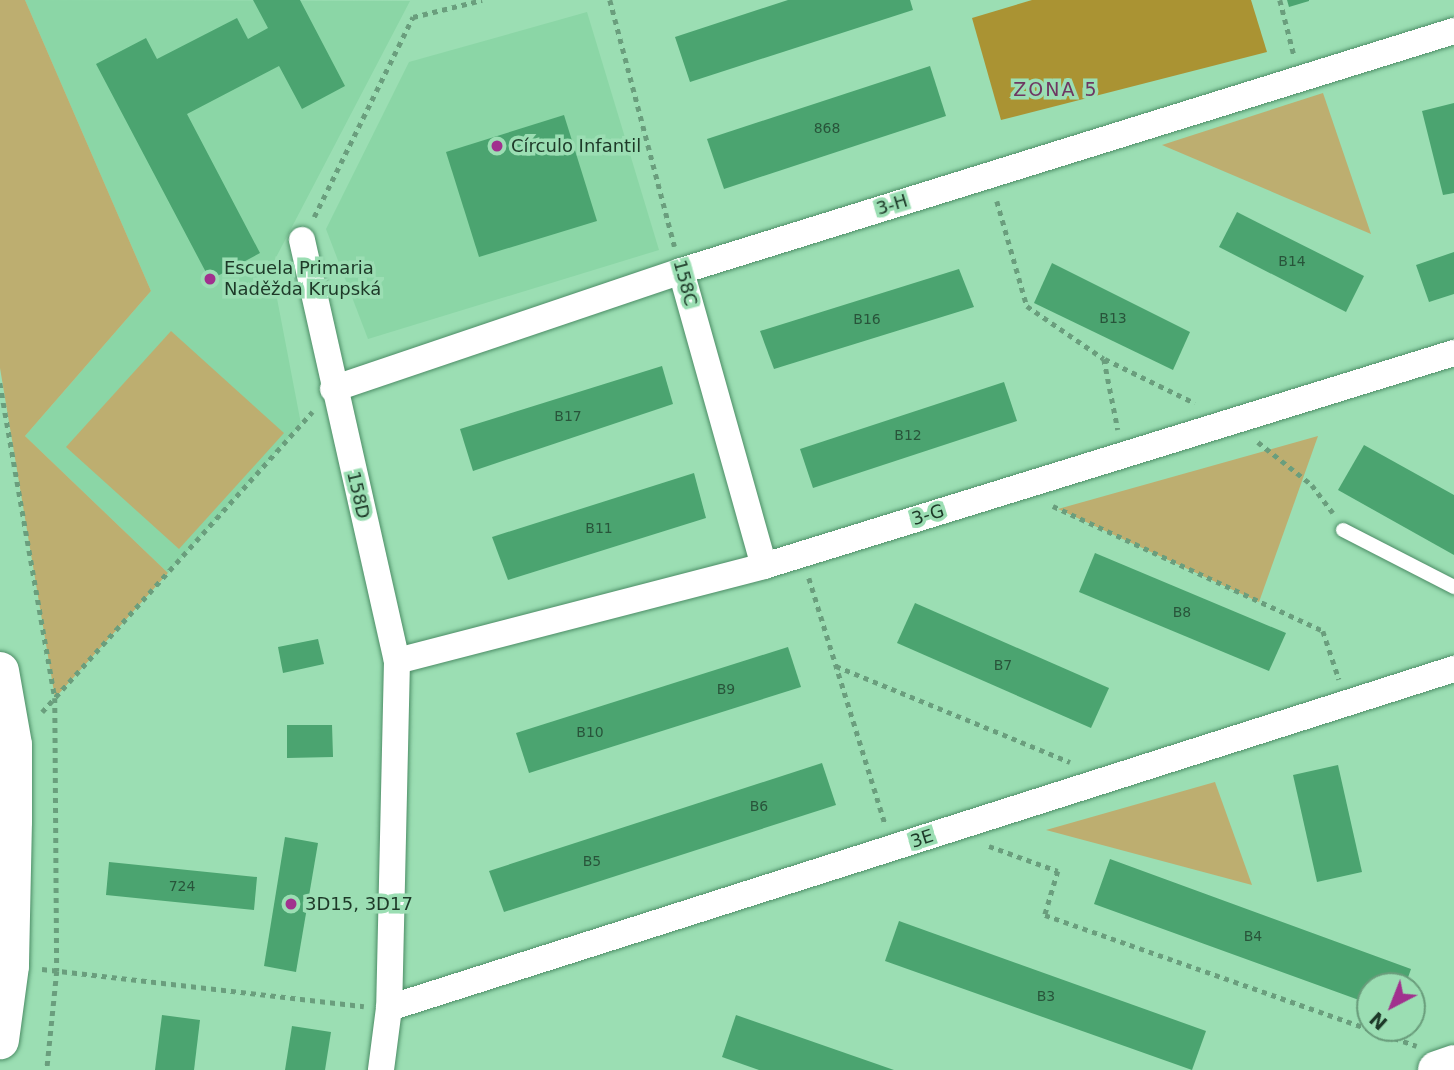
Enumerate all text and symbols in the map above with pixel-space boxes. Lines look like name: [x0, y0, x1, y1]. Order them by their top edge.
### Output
district label: ZONA 5: [1014, 79, 1098, 101]
house number: 868: [814, 120, 840, 136]
place label: Círculo Infantil: [511, 135, 641, 157]
marker: Círculo Infantil: [489, 138, 505, 154]
street label: 3-H: [874, 190, 910, 220]
house number: B14: [1278, 253, 1306, 269]
place label: Escuela Primaria Naděžda Krupská: [224, 258, 381, 300]
street label: 158C: [668, 258, 702, 308]
marker: Escuela Primaria Naděžda Krupská: [202, 271, 218, 287]
house number: B13: [1099, 310, 1127, 326]
house number: B16: [853, 311, 881, 327]
house number: B17: [554, 408, 582, 424]
house number: B12: [894, 427, 922, 443]
street label: 158D: [342, 469, 374, 521]
street label: 3-G: [909, 500, 947, 530]
house number: B11: [585, 520, 613, 536]
house number: B8: [1173, 604, 1191, 620]
house number: B7: [994, 657, 1012, 673]
house number: B9: [717, 681, 735, 697]
house number: B10: [576, 724, 604, 740]
house number: B6: [750, 798, 768, 814]
street label: 3E: [908, 825, 936, 853]
house number: B5: [583, 853, 601, 869]
house number: 724: [169, 878, 195, 894]
place label: 3D15, 3D17: [305, 893, 413, 915]
marker: 3D15, 3D17: [283, 896, 299, 912]
house number: B4: [1244, 928, 1262, 944]
north arrow: [1356, 972, 1426, 1042]
house number: B3: [1037, 988, 1055, 1004]
text: N: [1365, 1008, 1392, 1035]

